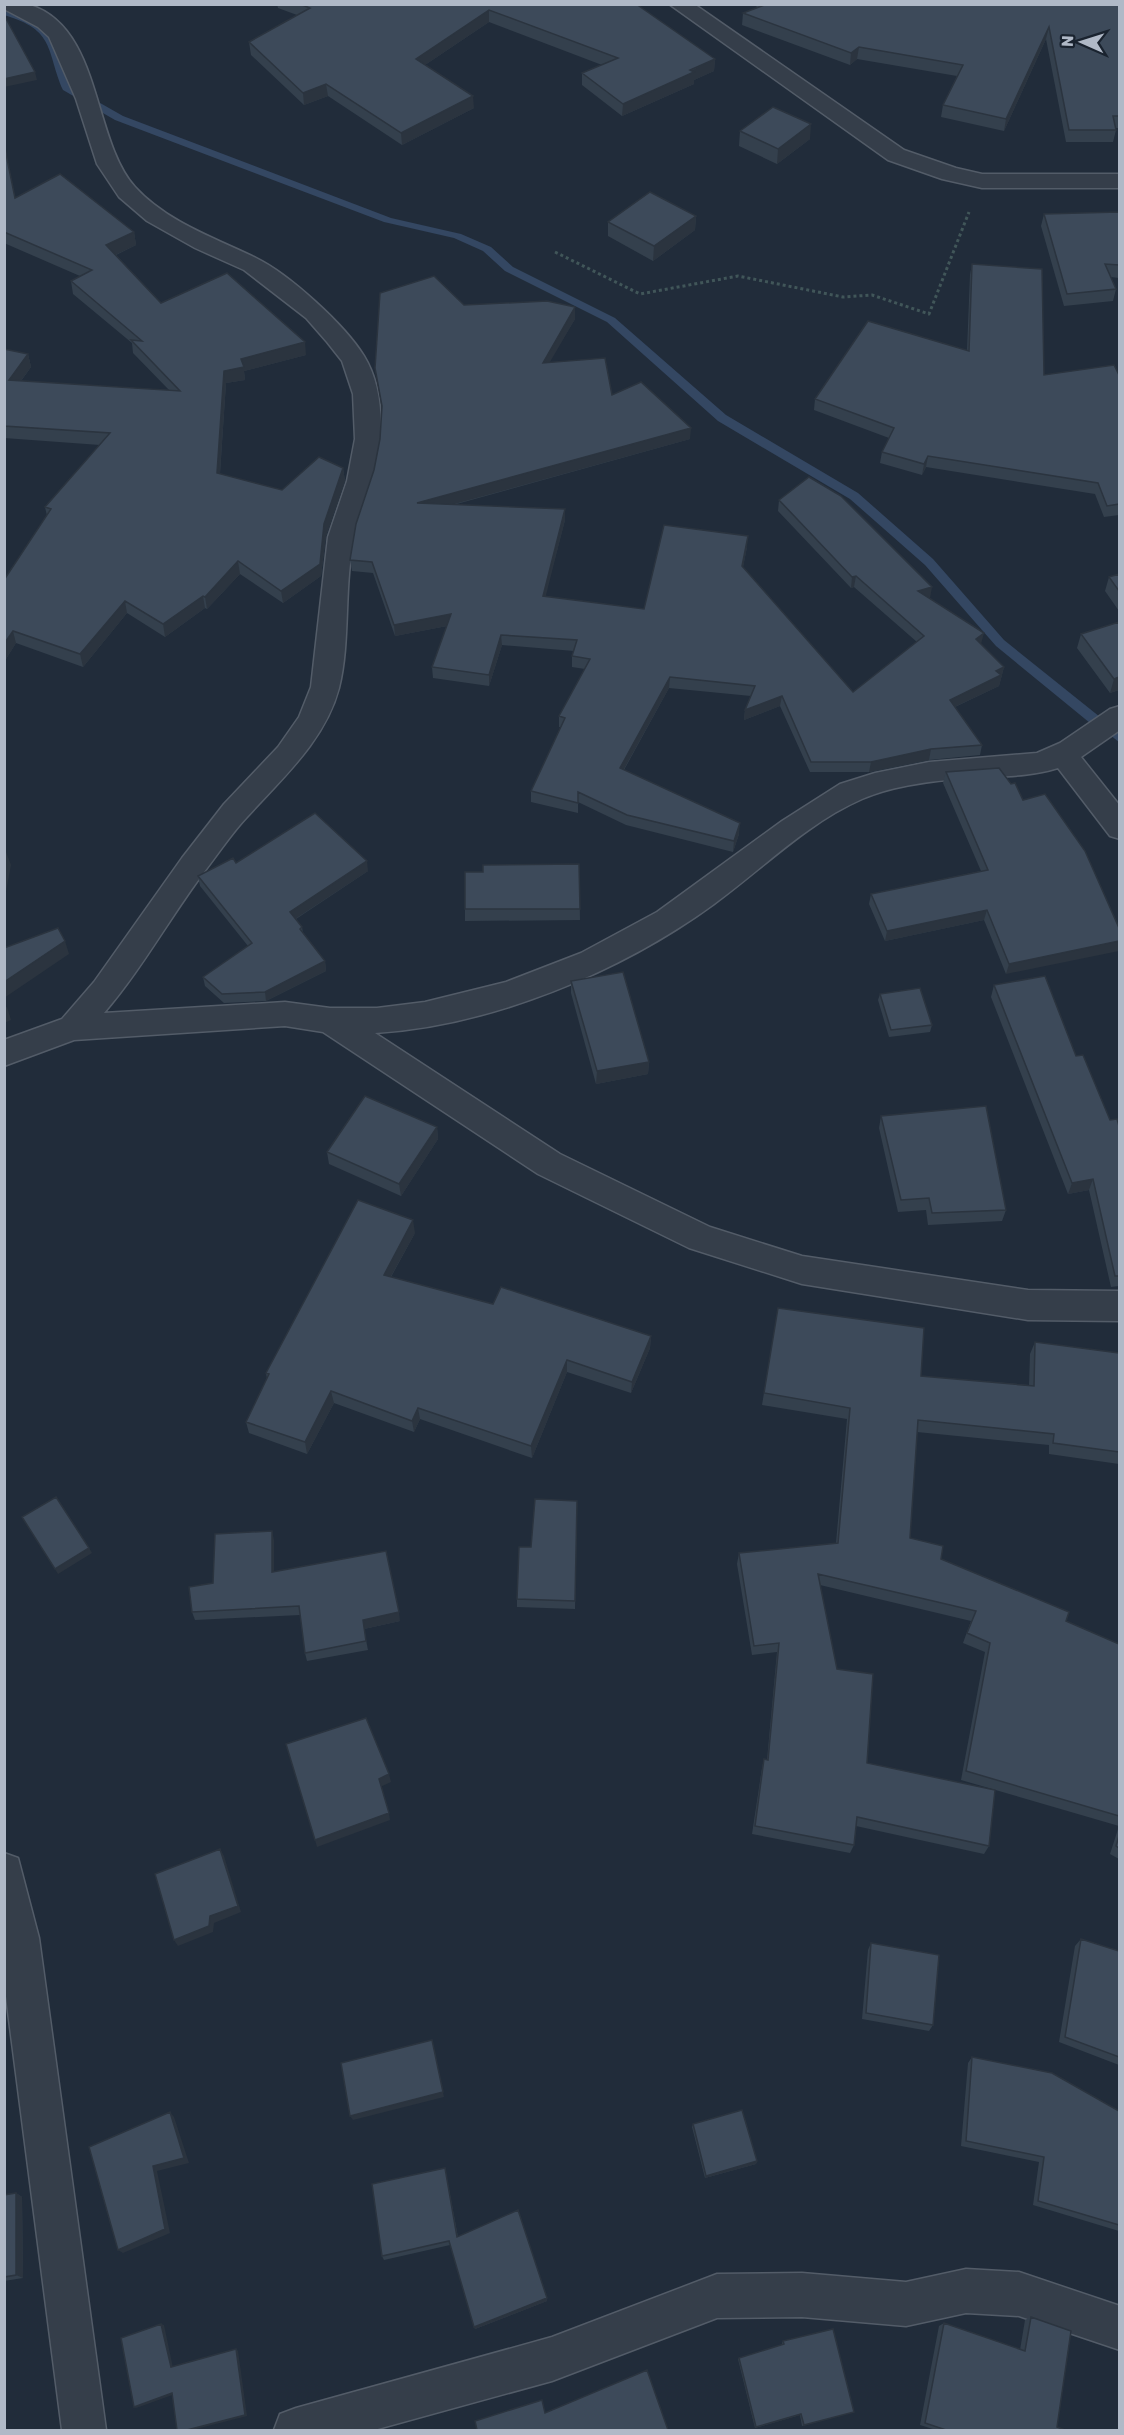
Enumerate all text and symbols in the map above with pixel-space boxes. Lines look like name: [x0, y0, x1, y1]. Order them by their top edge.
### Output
north arrow: [1052, 12, 1112, 72]
text: N: [1058, 35, 1077, 47]

